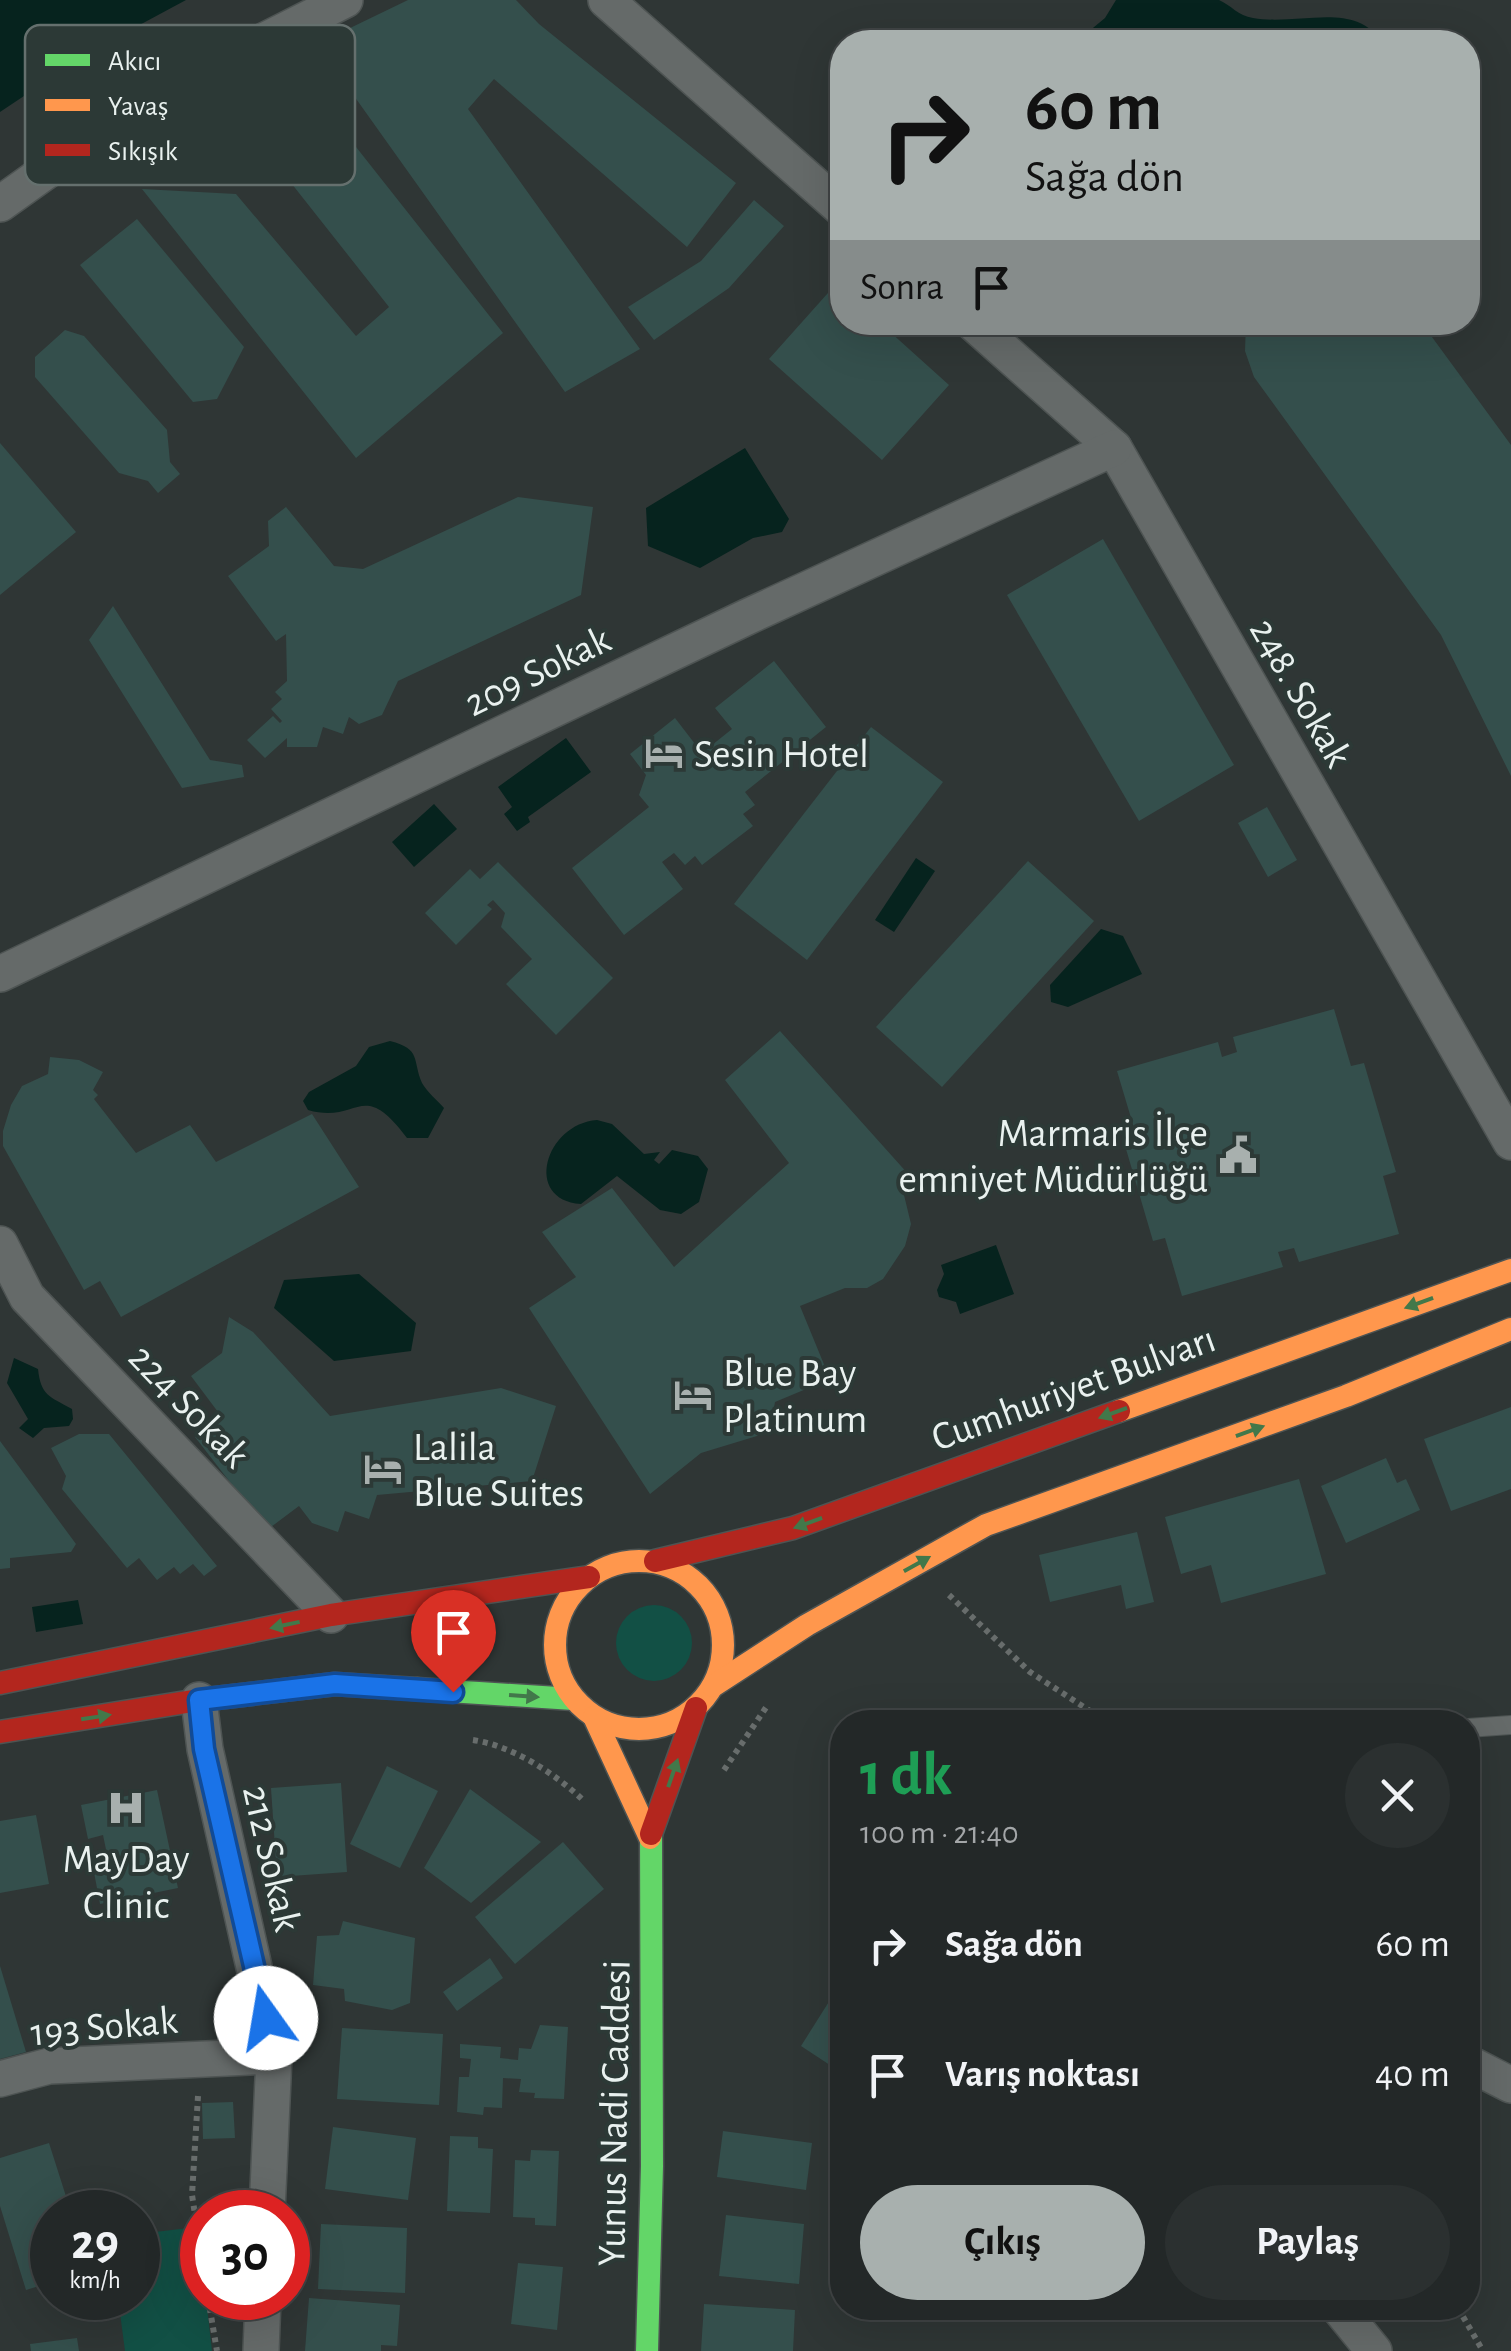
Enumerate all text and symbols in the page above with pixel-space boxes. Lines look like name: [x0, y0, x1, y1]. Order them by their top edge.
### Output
legend: [25, 25, 355, 185]
text: Akıcı: [108, 48, 161, 76]
icon: right: [860, 70, 990, 200]
text: 60 m: [1025, 73, 1162, 143]
text: Yavaş: [108, 93, 168, 121]
text: Sıkışık: [108, 138, 178, 166]
text: Sağa dön: [1025, 155, 1184, 200]
icon: arrive: [964, 260, 1019, 315]
text: Sonra: [860, 269, 944, 307]
street label: 248. Sokak: [1242, 612, 1359, 774]
street label: 209 Sokak: [459, 619, 617, 724]
hotel icon: Sesin Hotel: [643, 732, 685, 774]
place label: Sesin Hotel: [694, 735, 869, 775]
place label: Marmaris İlçe emniyet Müdürlüğü: [898, 1111, 1208, 1200]
public building icon: Marmaris İlçe emniyet Müdürlüğü: [1217, 1134, 1259, 1176]
one-way arrow: [1404, 1296, 1434, 1311]
street label: Cumhuriyet Bulvarı: [927, 1319, 1221, 1459]
street label: 224 Sokak: [121, 1337, 256, 1476]
place label: Blue Bay Platinum: [723, 1354, 867, 1440]
hotel icon: Blue Bay Platinum: [672, 1374, 714, 1416]
one-way arrow: [1098, 1406, 1128, 1421]
one-way arrow: [1236, 1422, 1266, 1437]
place label: Lalila Blue Suites: [413, 1428, 584, 1514]
hotel icon: Lalila Blue Suites: [362, 1448, 404, 1490]
one-way arrow: [792, 1516, 822, 1531]
one-way arrow: [903, 1555, 931, 1573]
pin: [411, 1590, 496, 1693]
icon: arrive: [426, 1605, 481, 1660]
one-way arrow: [269, 1617, 300, 1633]
one-way arrow: [508, 1688, 540, 1704]
one-way arrow: [81, 1708, 112, 1724]
button: close: [1345, 1743, 1450, 1848]
text: 1 dk: [860, 1746, 952, 1806]
one-way arrow: [666, 1758, 681, 1788]
street label: 212 Sokak: [235, 1782, 307, 1935]
hospital icon: MayDay Clinic: [105, 1787, 147, 1829]
text: 100 m · 21:40: [860, 1817, 1019, 1849]
place label: MayDay Clinic: [62, 1840, 190, 1926]
icon: right: [860, 1918, 915, 1973]
text: Sağa dön: [945, 1926, 1083, 1964]
text: 60 m: [1375, 1926, 1450, 1964]
street label: Yunus Nadi Caddesi: [592, 1959, 638, 2267]
position arrow: [214, 1966, 318, 2070]
street label: 193 Sokak: [29, 2001, 179, 2053]
icon: arrive: [860, 2048, 915, 2103]
text: Varış noktası: [945, 2056, 1140, 2094]
text: 40 m: [1375, 2056, 1450, 2094]
button: Çıkış: [860, 2185, 1145, 2300]
button: Paylaş: [1165, 2185, 1450, 2300]
speed limit sign: 30: [180, 2190, 310, 2320]
text: 29: [71, 2218, 119, 2268]
text: km/h: [69, 2268, 121, 2293]

